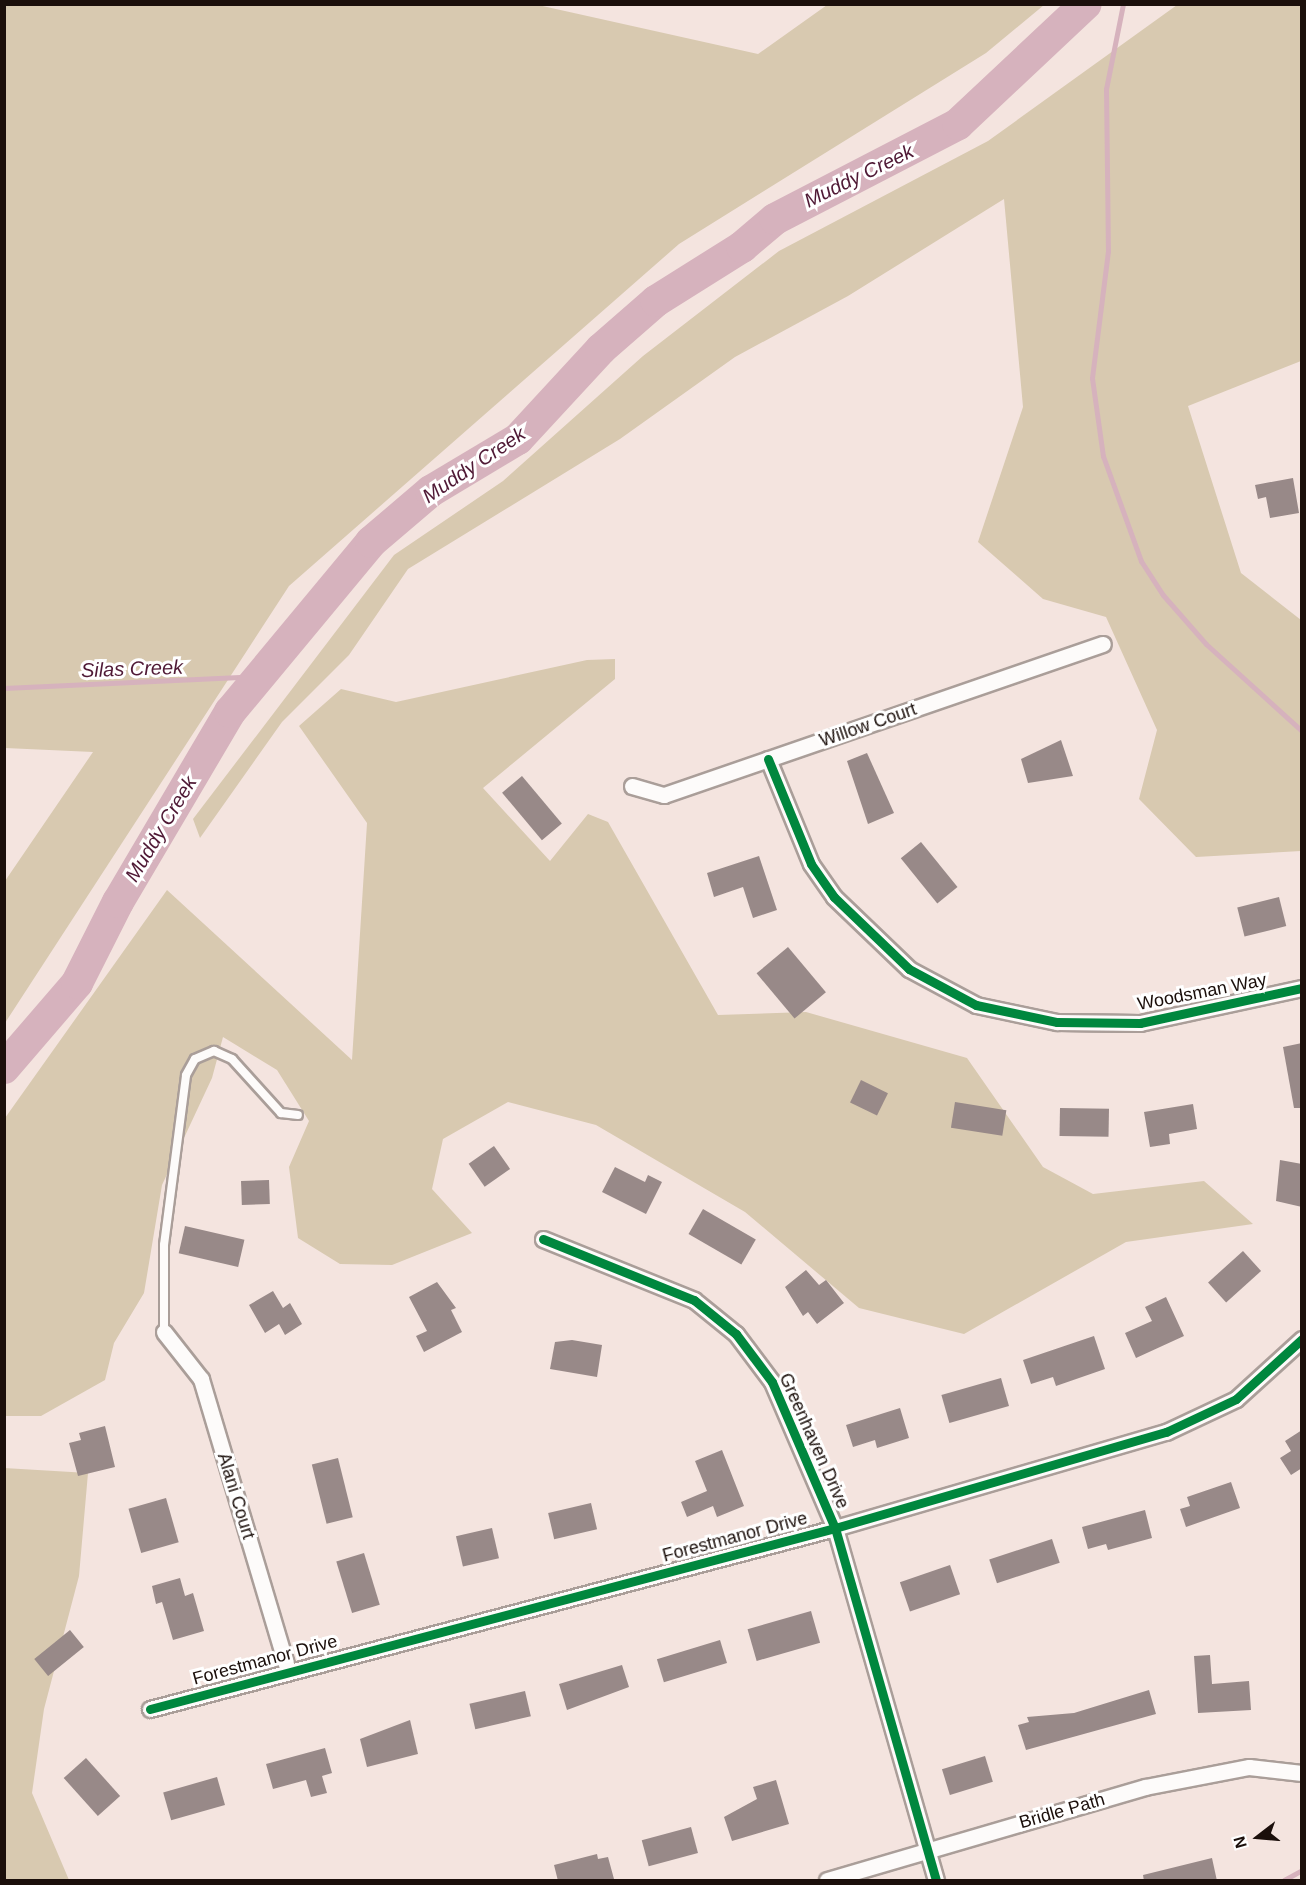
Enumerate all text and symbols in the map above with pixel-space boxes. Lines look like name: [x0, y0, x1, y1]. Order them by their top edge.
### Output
water label: Muddy Creek: [800, 139, 918, 213]
water label: Muddy Creek: [418, 422, 530, 508]
water label: Silas Creek: [80, 655, 184, 683]
street label: Willow Court: [817, 698, 919, 752]
water label: Muddy Creek: [120, 772, 202, 886]
street label: Woodsman Way: [1136, 969, 1268, 1015]
street label: Greenhaven Drive: [774, 1370, 854, 1512]
street label: Alani Court: [213, 1450, 259, 1542]
street label: Forestmanor Drive: [660, 1507, 810, 1567]
street label: Forestmanor Drive: [190, 1630, 340, 1690]
street label: Bridle Path: [1017, 1788, 1107, 1834]
north arrow: [1228, 1807, 1288, 1867]
text: N: [1230, 1834, 1250, 1850]

